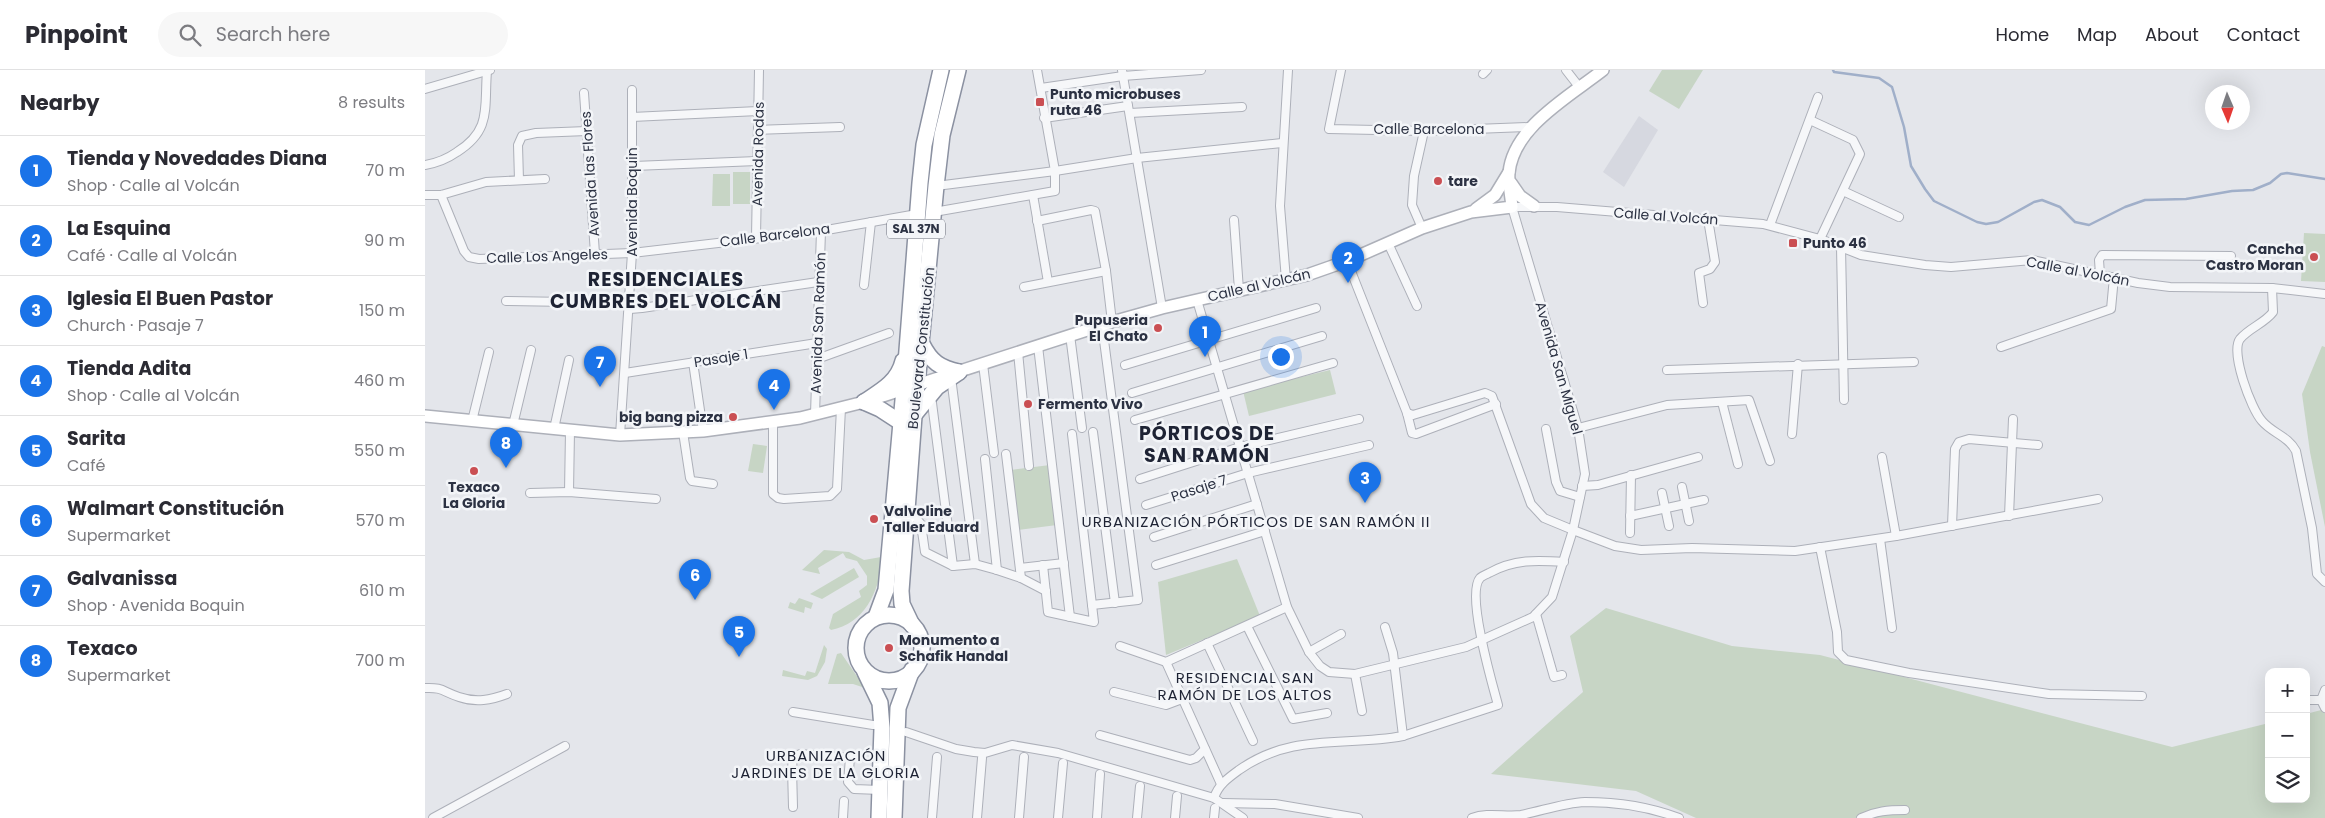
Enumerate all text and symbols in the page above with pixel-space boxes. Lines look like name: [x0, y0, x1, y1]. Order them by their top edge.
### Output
search box: [158, 12, 508, 57]
text: Pinpoint: [25, 18, 128, 51]
icon: search: [176, 21, 204, 49]
text: Search here: [216, 21, 330, 48]
text: Home: [1995, 22, 2049, 47]
text: Map: [2077, 22, 2117, 47]
text: About: [2145, 22, 2199, 47]
text: Contact: [2227, 22, 2300, 47]
place label: Punto microbuses ruta 46: [1050, 84, 1181, 120]
north arrow: [2205, 85, 2250, 130]
text: Nearby: [20, 88, 100, 117]
text: 8 results: [338, 91, 405, 114]
marker: Punto microbuses ruta 46: [1034, 96, 1046, 108]
street label: Avenida Rodas: [747, 101, 769, 207]
street label: Avenida las Flores: [576, 111, 604, 237]
street label: Calle Barcelona: [1374, 119, 1484, 139]
text: Tienda y Novedades Diana: [67, 145, 327, 172]
street label: Avenida Boquin: [622, 147, 642, 257]
text: 1: [33, 159, 39, 182]
text: 70 m: [365, 159, 405, 182]
place label: tare: [1448, 171, 1478, 191]
text: Shop · Calle al Volcán: [67, 174, 240, 197]
marker: tare: [1432, 175, 1444, 187]
street label: Calle al Volcán: [1613, 202, 1719, 230]
text: La Esquina: [67, 215, 171, 242]
street label: Calle Barcelona: [719, 218, 831, 252]
road number: SAL 37N: [887, 220, 945, 238]
text: 2: [31, 229, 41, 252]
text: 90 m: [364, 229, 405, 252]
place label: Punto 46: [1803, 233, 1867, 253]
marker: Punto 46: [1787, 237, 1799, 249]
place label: Cancha Castro Moran: [2206, 239, 2304, 275]
pin: 2: [1332, 242, 1364, 283]
text: Café · Calle al Volcán: [67, 244, 237, 267]
street label: Calle Los Angeles: [486, 244, 608, 268]
street label: Calle al Volcán: [2025, 251, 2131, 291]
marker: Cancha Castro Moran: [2308, 251, 2320, 263]
street label: Avenida San Ramón: [806, 252, 830, 394]
street label: Calle al Volcán: [1206, 263, 1312, 307]
district label: RESIDENCIALES CUMBRES DEL VOLCÁN: [550, 266, 782, 315]
street label: Boulevard Constitución: [903, 266, 939, 430]
text: Iglesia El Buen Pastor: [67, 285, 273, 312]
text: 3: [31, 299, 41, 322]
text: 150 m: [359, 299, 405, 322]
street label: Avenida San Miguel: [1530, 299, 1588, 437]
place label: Pupuseria El Chato: [1075, 310, 1148, 346]
text: Church · Pasaje 7: [67, 314, 204, 337]
pin: 1: [1189, 316, 1221, 357]
marker: Pupuseria El Chato: [1152, 322, 1164, 334]
street label: Pasaje 1: [692, 344, 750, 372]
your location: [1268, 344, 1294, 370]
pin: 7: [584, 346, 616, 387]
text: Tienda Adita: [67, 355, 191, 382]
text: 4: [31, 369, 41, 392]
text: 460 m: [354, 369, 405, 392]
pin: 4: [758, 369, 790, 410]
text: Shop · Calle al Volcán: [67, 384, 240, 407]
place label: Fermento Vivo: [1038, 394, 1143, 414]
marker: Fermento Vivo: [1022, 398, 1034, 410]
place label: big bang pizza: [619, 407, 723, 427]
marker: big bang pizza: [727, 411, 739, 423]
district label: PÓRTICOS DE SAN RAMÓN: [1139, 420, 1275, 469]
text: Sarita: [67, 425, 126, 452]
pin: 8: [490, 427, 522, 468]
text: 5: [31, 439, 41, 462]
text: 550 m: [354, 439, 405, 462]
text: Café: [67, 454, 105, 477]
pin: 3: [1349, 462, 1381, 503]
marker: Texaco La Gloria: [468, 465, 480, 477]
street label: Pasaje 7: [1168, 469, 1230, 506]
place label: Texaco La Gloria: [443, 477, 505, 513]
text: Walmart Constitución: [67, 495, 284, 522]
place label: Valvoline Taller Eduard: [884, 501, 979, 537]
text: 6: [31, 509, 41, 532]
text: 570 m: [355, 509, 405, 532]
district label: URBANIZACIÓN PÓRTICOS DE SAN RAMÓN II: [1082, 511, 1430, 532]
marker: Valvoline Taller Eduard: [868, 513, 880, 525]
text: Supermarket: [67, 524, 171, 547]
pin: 6: [679, 559, 711, 600]
text: Galvanissa: [67, 565, 177, 592]
text: 7: [32, 579, 40, 602]
text: 610 m: [359, 579, 405, 602]
text: Shop · Avenida Boquin: [67, 594, 245, 617]
pin: 5: [723, 616, 755, 657]
place label: Monumento a Schafik Handal: [899, 630, 1008, 666]
text: Texaco: [67, 635, 138, 662]
marker: Monumento a Schafik Handal: [883, 642, 895, 654]
text: 8: [31, 649, 41, 672]
text: 700 m: [355, 649, 405, 672]
text: Supermarket: [67, 664, 171, 687]
district label: RESIDENCIAL SAN RAMÓN DE LOS ALTOS: [1157, 667, 1333, 705]
map controls: [2265, 668, 2310, 803]
button: +: [2265, 668, 2310, 713]
button: −: [2265, 713, 2310, 758]
district label: URBANIZACIÓN JARDINES DE LA GLORIA: [731, 745, 921, 783]
button: layers: [2265, 758, 2310, 803]

